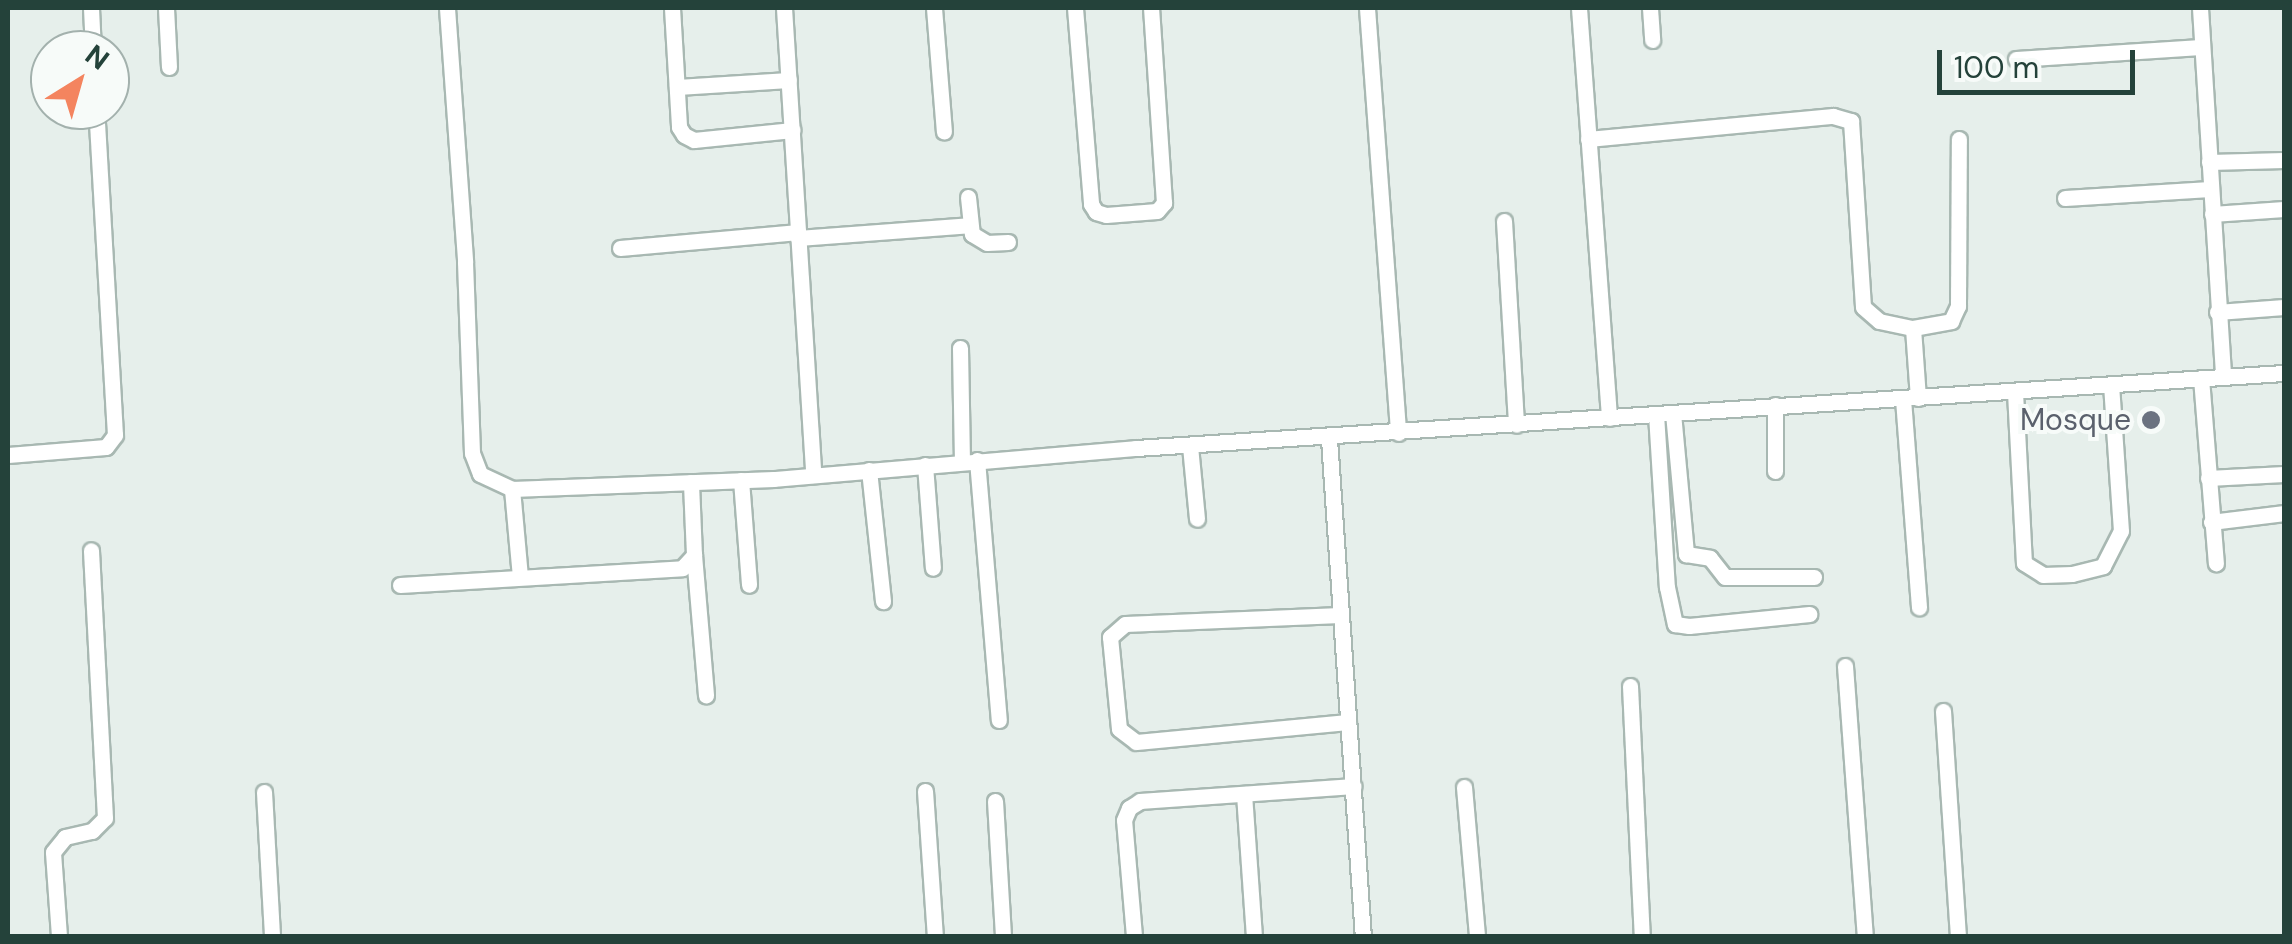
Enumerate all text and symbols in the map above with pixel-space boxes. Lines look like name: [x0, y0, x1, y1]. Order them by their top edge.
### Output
north arrow: [30, 30, 130, 130]
scale bar: [1942, 30, 2140, 92]
text: N: [78, 36, 116, 78]
text: 100 m: [1954, 48, 2039, 87]
place label: Mosque: [2020, 402, 2131, 438]
marker: Mosque: [2140, 409, 2162, 431]

